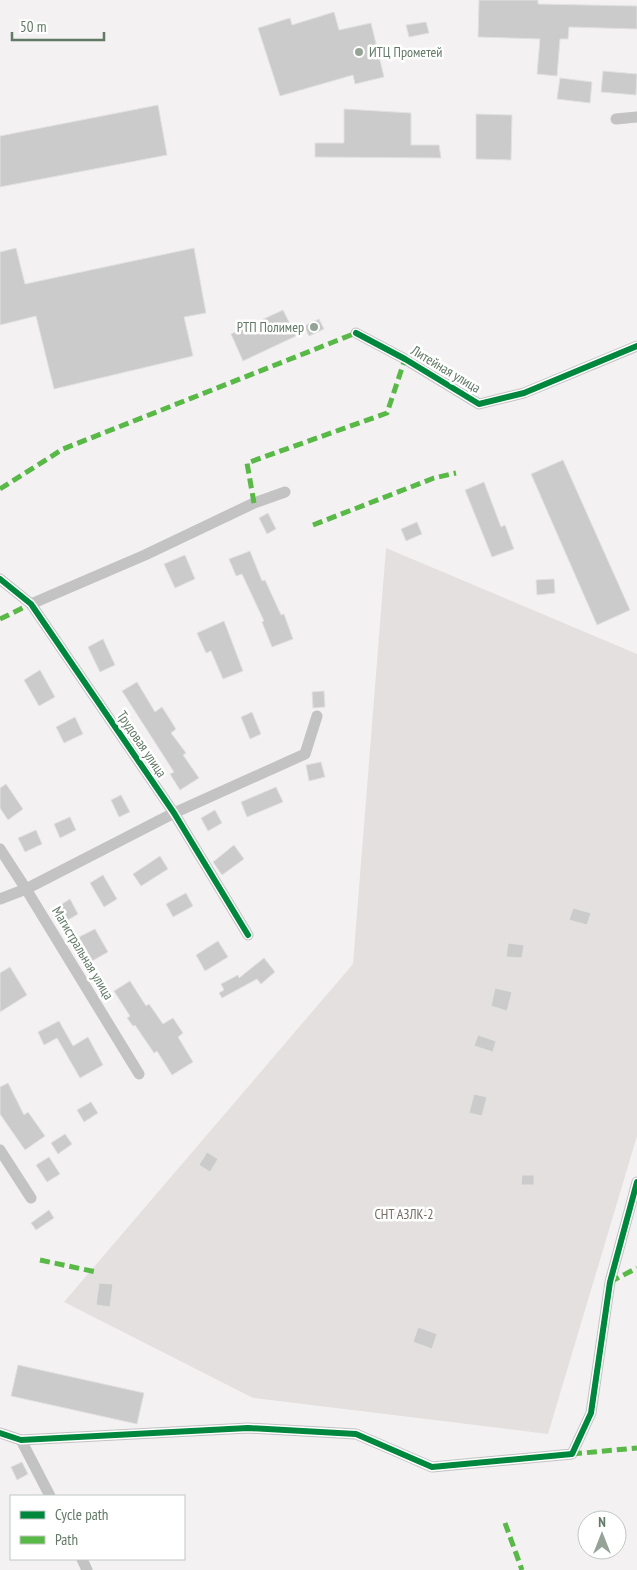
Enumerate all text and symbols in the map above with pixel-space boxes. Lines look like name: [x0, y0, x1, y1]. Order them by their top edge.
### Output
scale bar: [12, 10, 105, 42]
text: 50 m: [20, 17, 46, 36]
place label: ИТЦ Прометей: [369, 43, 442, 61]
marker: ИТЦ Прометей: [353, 46, 365, 58]
place label: РТП Полимер: [237, 318, 304, 336]
marker: РТП Полимер: [308, 321, 320, 333]
street label: Литейная улица: [407, 341, 484, 397]
street label: Трудовая улица: [113, 707, 171, 781]
street label: Магистральная улица: [48, 903, 118, 1003]
park label: СНТ АЗЛК-2: [374, 1205, 434, 1223]
legend: [10, 1495, 185, 1560]
text: Cycle path: [55, 1505, 108, 1524]
north arrow: [577, 1510, 627, 1560]
text: N: [598, 1513, 606, 1531]
text: Path: [55, 1530, 78, 1549]

